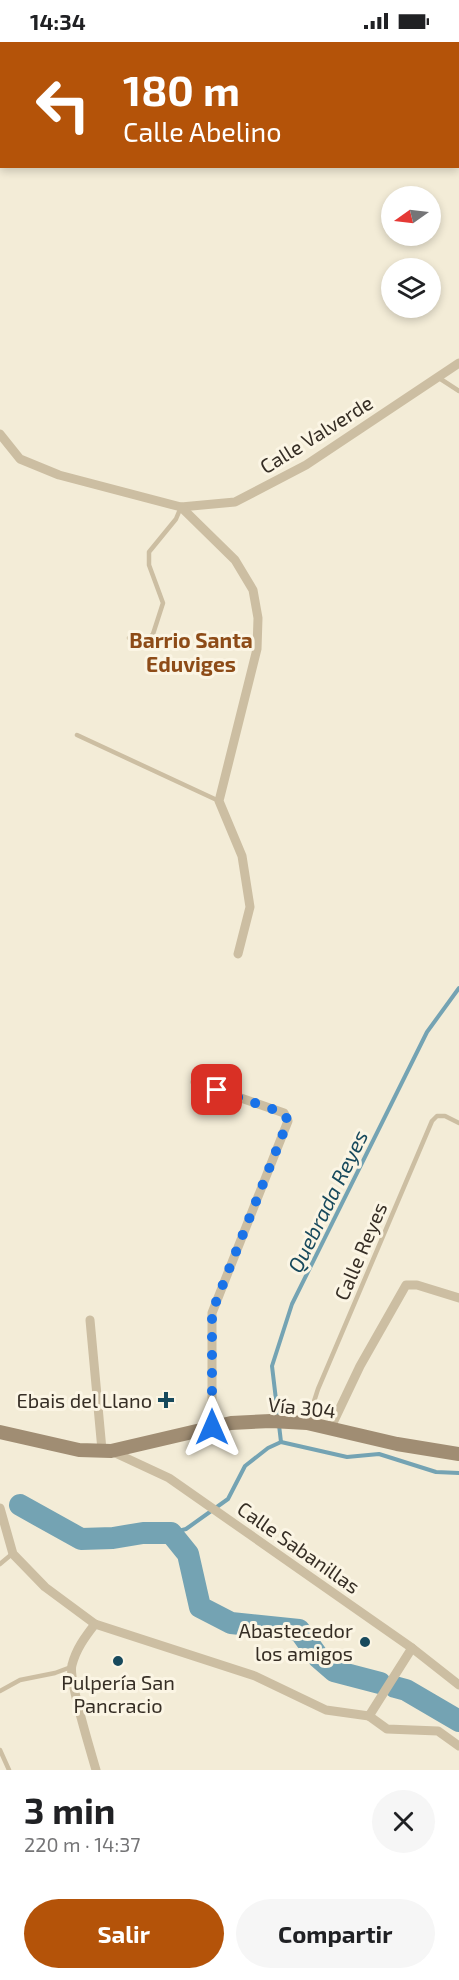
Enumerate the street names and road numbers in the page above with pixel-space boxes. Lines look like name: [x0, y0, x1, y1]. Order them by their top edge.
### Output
street label: Calle Valverde: [255, 390, 377, 478]
street label: Calle Reyes: [329, 1199, 391, 1303]
street label: Vía 304: [267, 1392, 337, 1422]
street label: Calle Sabanillas: [233, 1496, 365, 1598]

